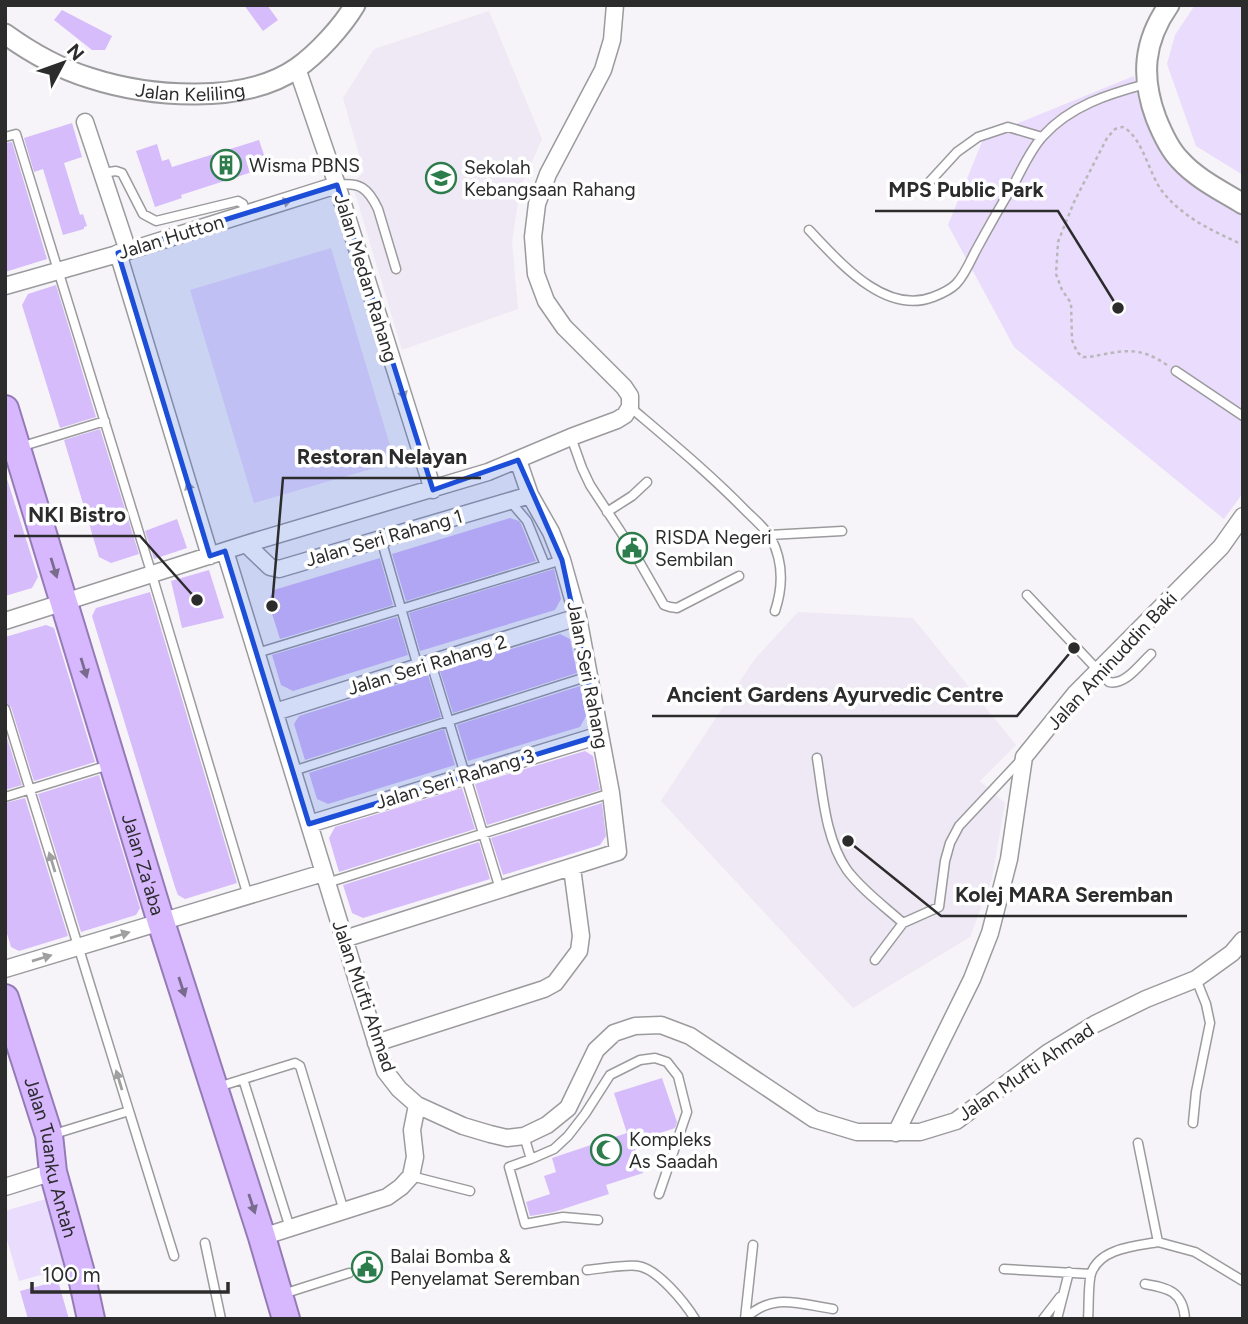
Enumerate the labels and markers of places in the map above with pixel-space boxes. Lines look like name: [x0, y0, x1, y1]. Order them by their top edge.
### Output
building icon: Wisma PBNS: [209, 148, 243, 182]
place label: Wisma PBNS: [249, 154, 360, 177]
place label: Sekolah Kebangsaan Rahang: [464, 156, 636, 201]
school or university icon: Sekolah Kebangsaan Rahang: [424, 161, 458, 195]
callout: MPS Public Park: [875, 169, 1058, 211]
callout: Restoran Nelayan: [283, 436, 481, 478]
callout: NKI Bistro: [14, 494, 140, 536]
place label: RISDA Negeri Sembilan: [655, 526, 772, 571]
public building icon: RISDA Negeri Sembilan: [615, 531, 649, 565]
callout: Ancient Gardens Ayurvedic Centre: [652, 674, 1017, 716]
callout: Kolej MARA Seremban: [941, 874, 1187, 916]
place label: Kompleks As Saadah: [629, 1128, 718, 1173]
mosque icon: Kompleks As Saadah: [589, 1133, 623, 1167]
place label: Balai Bomba & Penyelamat Seremban: [390, 1245, 580, 1290]
public building icon: Balai Bomba & Penyelamat Seremban: [350, 1250, 384, 1284]

